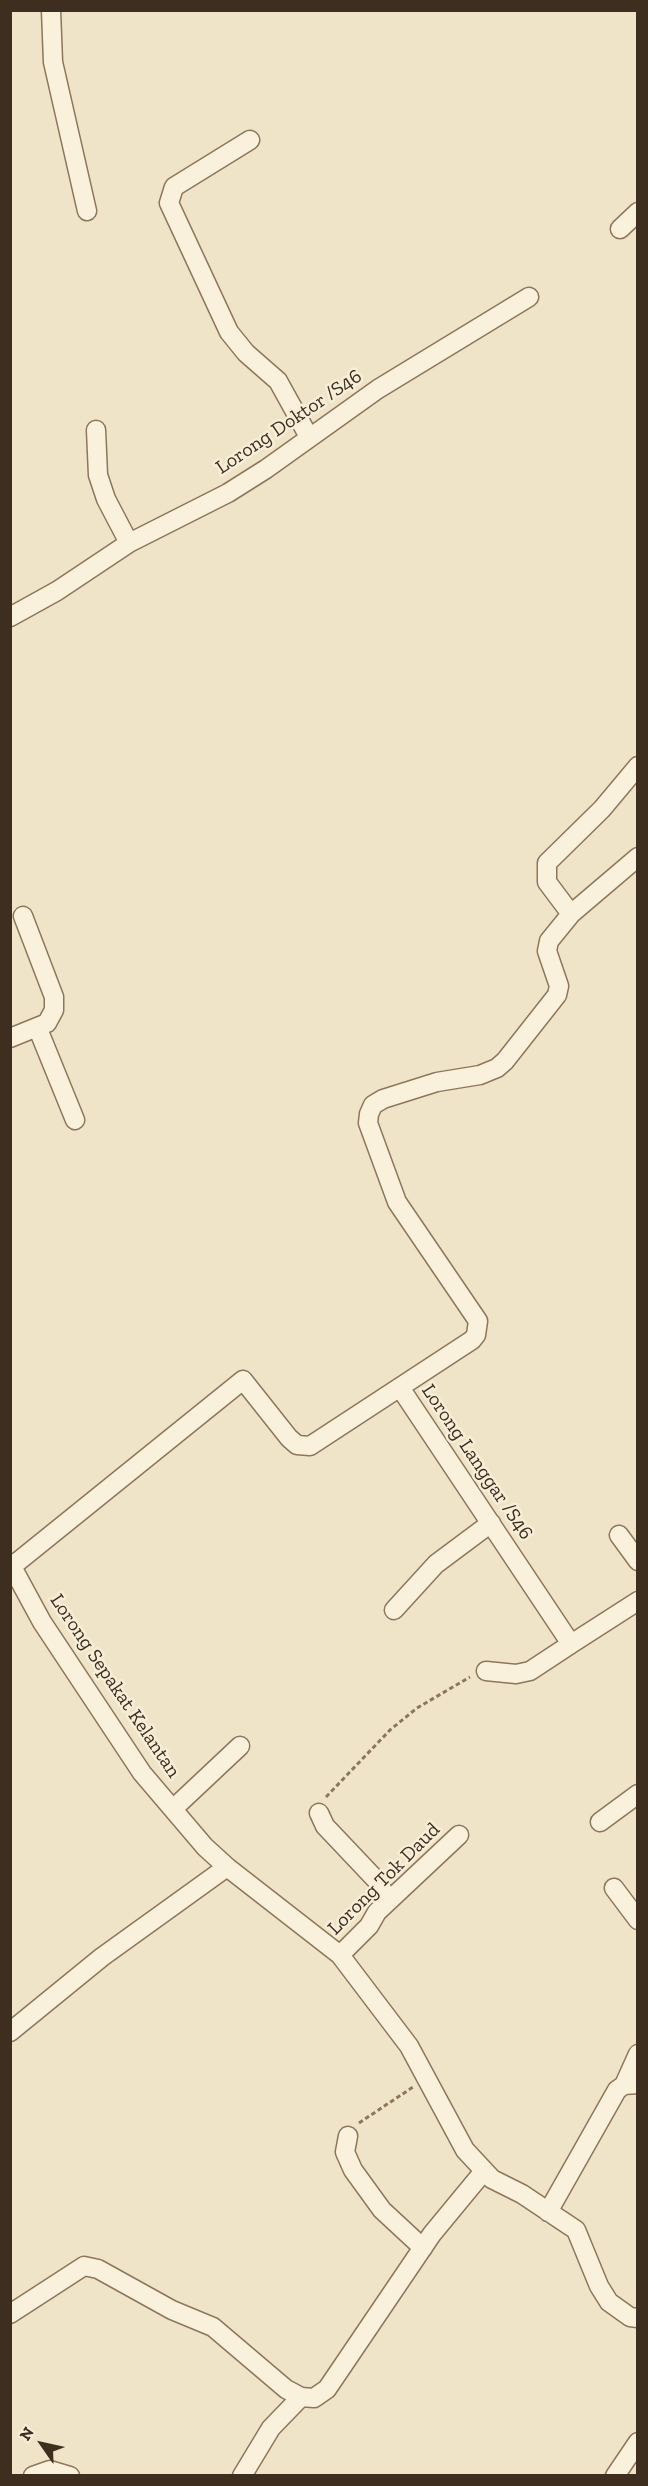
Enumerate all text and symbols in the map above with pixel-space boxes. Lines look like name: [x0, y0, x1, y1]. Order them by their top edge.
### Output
street label: Lorong Doktor /S46: [211, 364, 367, 480]
street label: Lorong Langgar /S46: [416, 1380, 538, 1544]
street label: Lorong Sepakat Kelantan: [45, 1590, 185, 1782]
street label: Lorong Tok Daud: [323, 1818, 445, 1940]
north arrow: [12, 2414, 72, 2474]
text: N: [15, 2423, 38, 2444]

